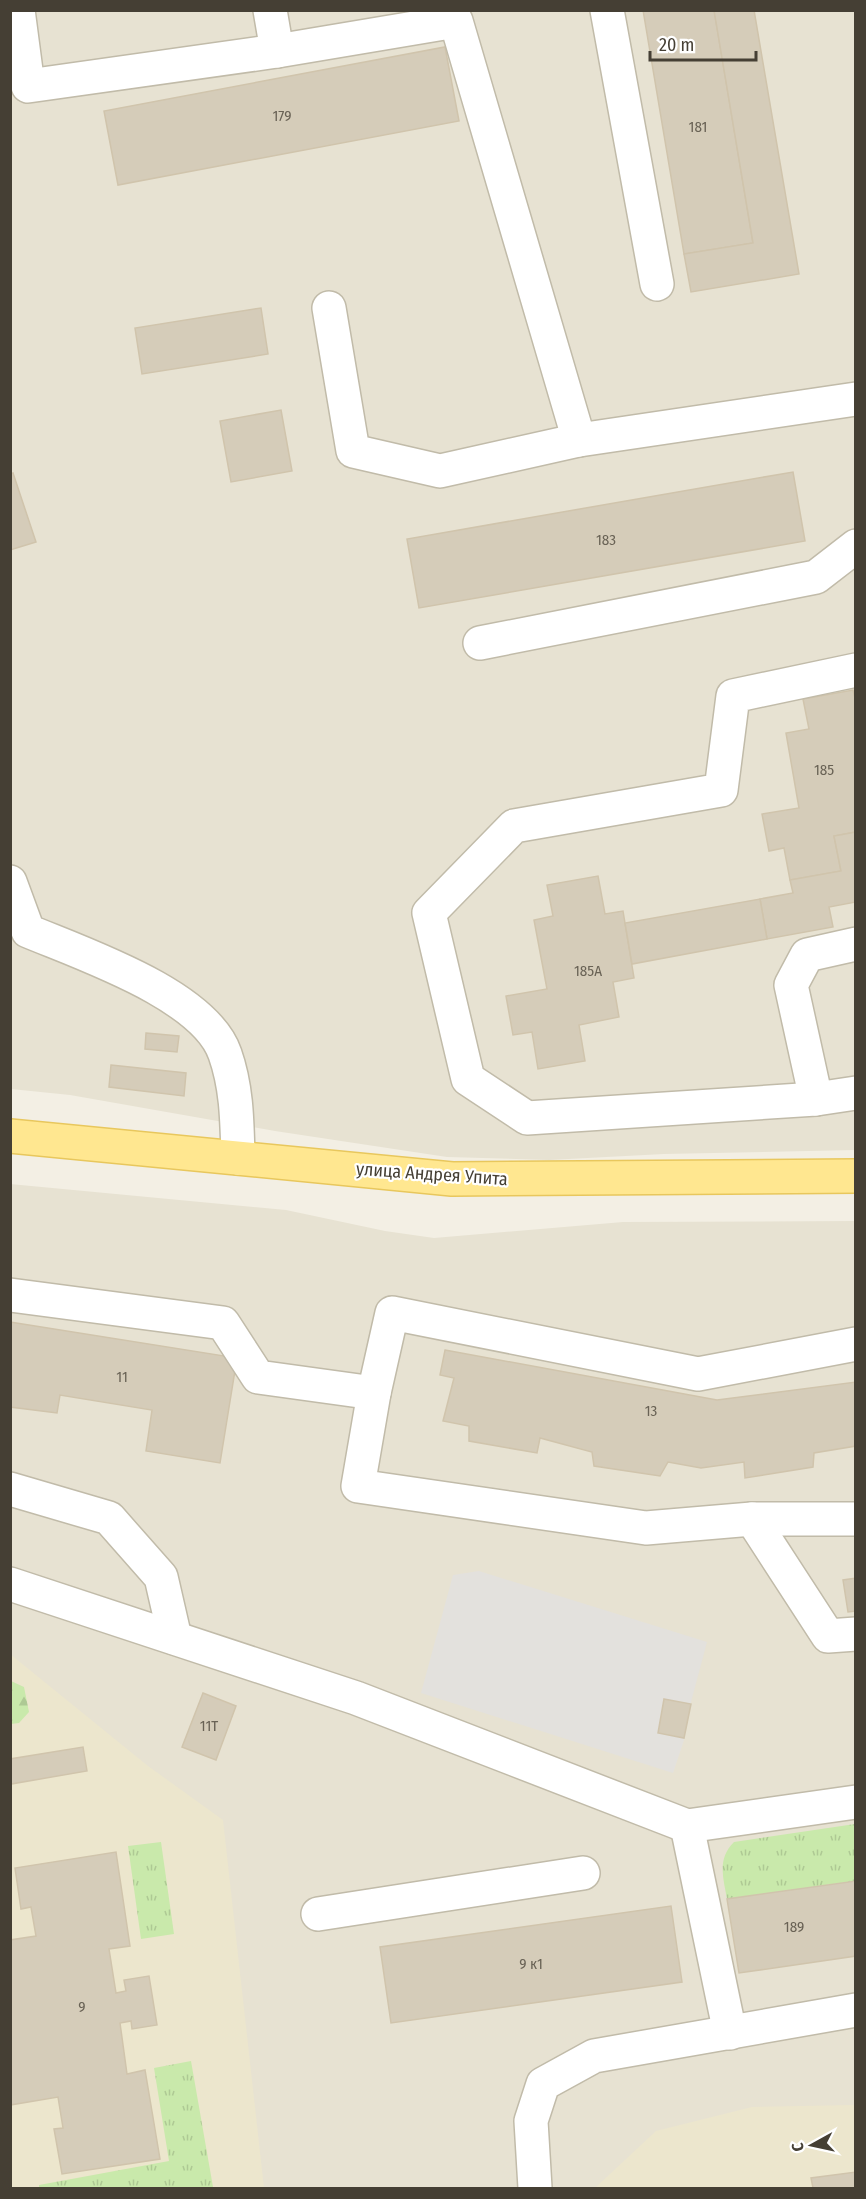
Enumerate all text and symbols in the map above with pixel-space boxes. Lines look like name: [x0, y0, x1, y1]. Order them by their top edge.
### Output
scale bar: [650, 24, 756, 62]
text: 20 m: [659, 34, 694, 56]
house number: 179: [273, 107, 292, 125]
house number: 181: [689, 118, 707, 136]
house number: 183: [596, 531, 616, 549]
house number: 185: [814, 761, 834, 779]
house number: 185А: [574, 962, 602, 980]
street label: улица Андрея Упита: [355, 1158, 509, 1190]
house number: 11: [116, 1368, 128, 1386]
house number: 13: [645, 1402, 658, 1420]
house number: 11Т: [200, 1717, 218, 1735]
house number: 189: [784, 1918, 804, 1936]
house number: 9 к1: [519, 1955, 543, 1973]
house number: 9: [78, 1998, 86, 2016]
north arrow: [782, 2115, 842, 2175]
text: С: [788, 2141, 808, 2152]

